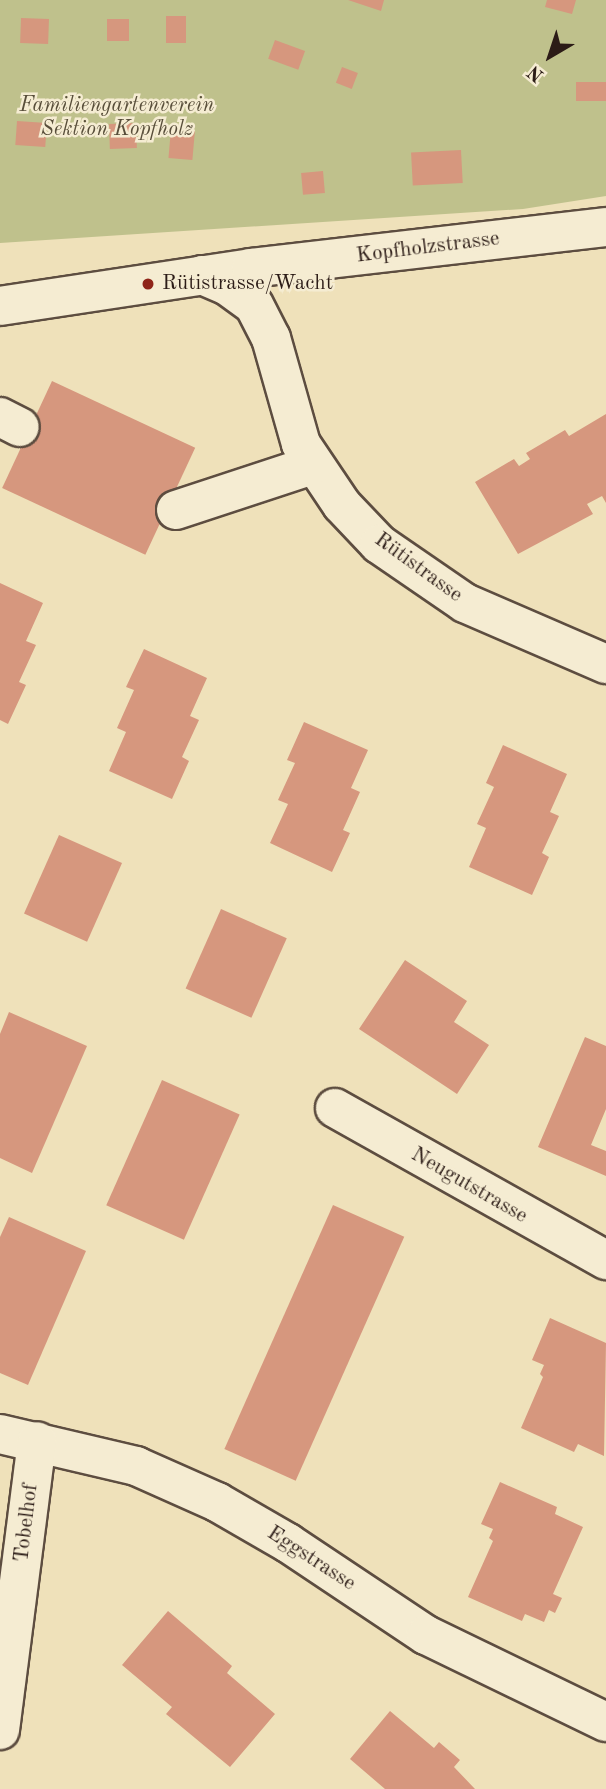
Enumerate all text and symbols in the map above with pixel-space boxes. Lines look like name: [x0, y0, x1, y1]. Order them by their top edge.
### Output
north arrow: [515, 21, 585, 91]
text: N: [525, 61, 548, 85]
park label: Familiengartenverein Sektion Kopfholz: [20, 93, 214, 143]
street label: Kopfholzstrasse: [355, 227, 501, 269]
place label: Rütistrasse/Wacht: [162, 271, 333, 297]
marker: Rütistrasse/Wacht: [140, 276, 156, 292]
street label: Rütistrasse: [369, 528, 467, 608]
street label: Neugutstrasse: [406, 1143, 532, 1229]
street label: Tobelhof: [10, 1482, 44, 1564]
street label: Eggstrasse: [262, 1521, 360, 1597]

